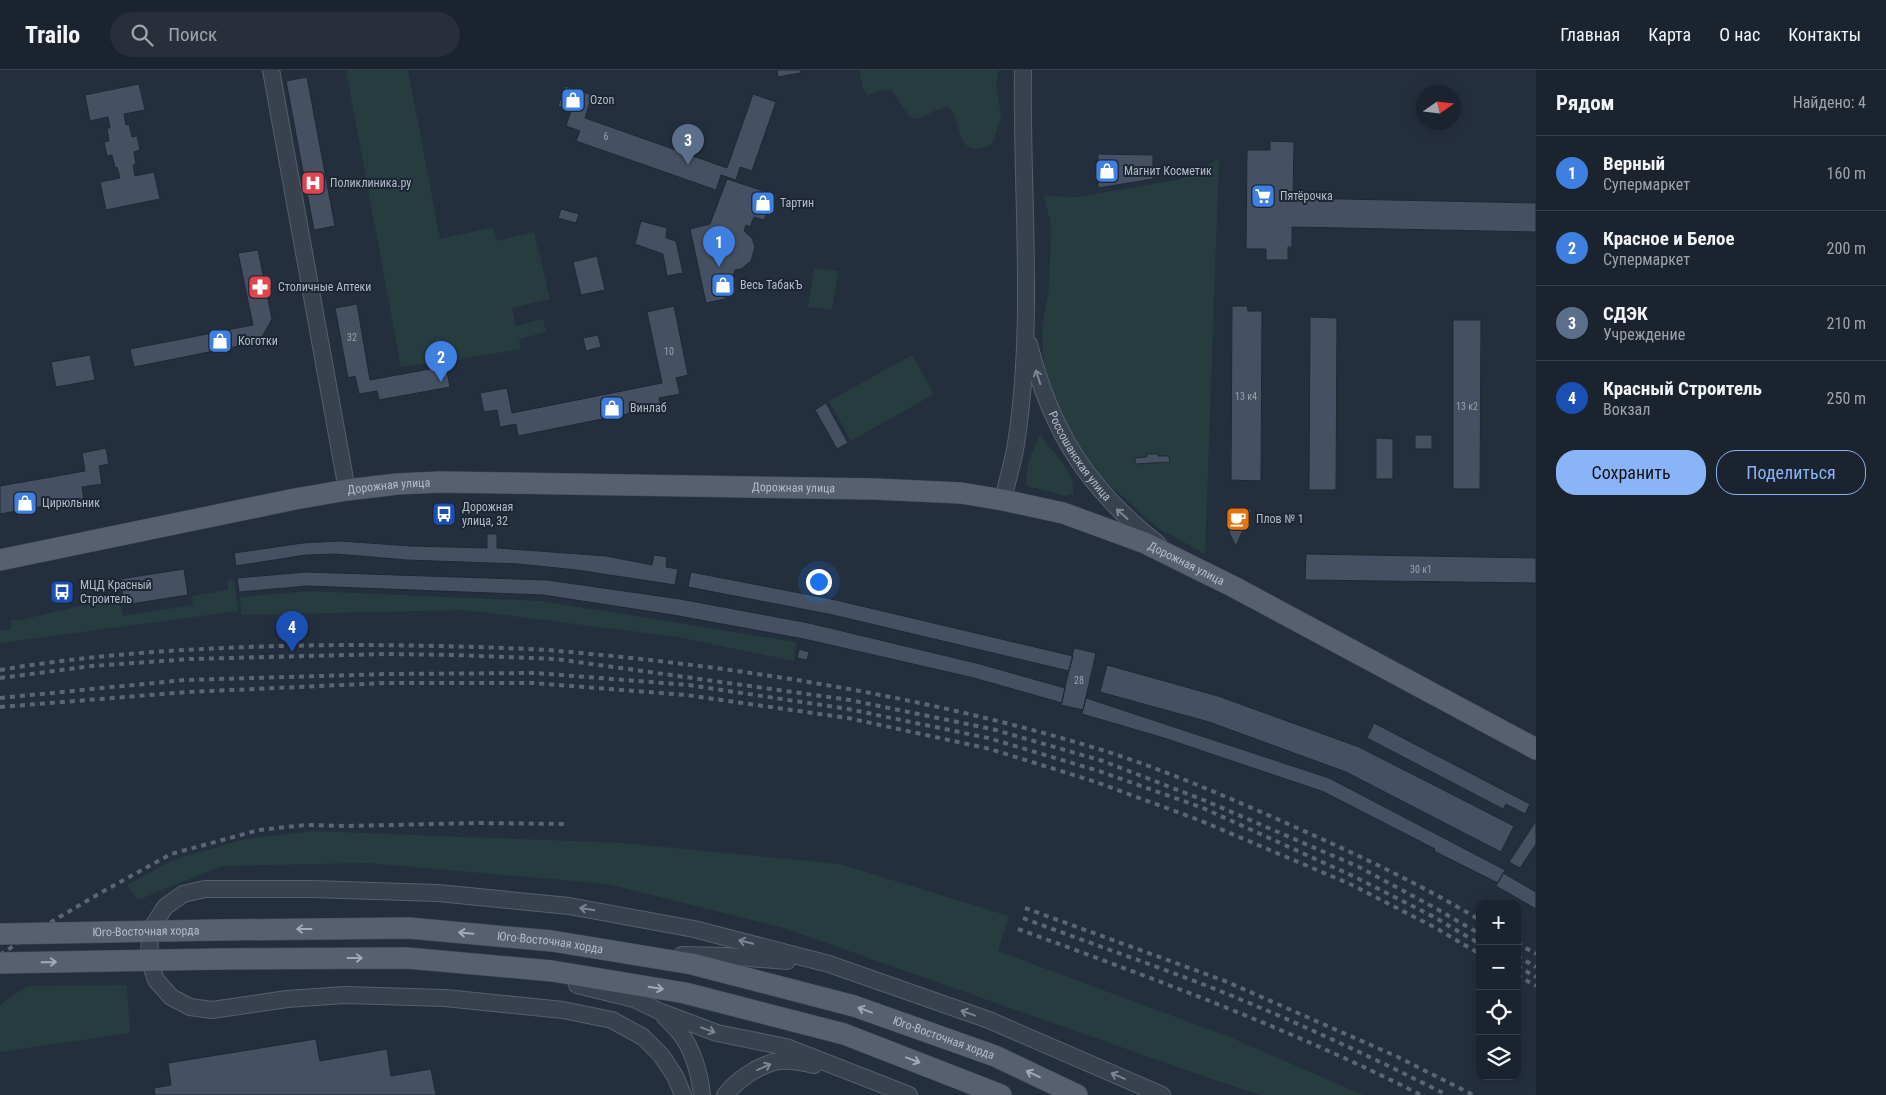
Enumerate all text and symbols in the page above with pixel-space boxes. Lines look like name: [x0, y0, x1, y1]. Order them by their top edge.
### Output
search box: [110, 12, 460, 57]
text: Trailo: [25, 21, 80, 49]
icon: search: [128, 21, 156, 49]
text: Поиск: [168, 23, 217, 46]
text: Главная: [1560, 24, 1620, 45]
text: Карта: [1648, 24, 1691, 45]
text: О нас: [1719, 24, 1760, 45]
text: Контакты: [1788, 24, 1861, 45]
north arrow: [1416, 85, 1461, 130]
shop icon: Ozon: [560, 87, 586, 113]
text: Рядом: [1556, 91, 1615, 115]
place label: Ozon: [590, 93, 614, 107]
text: Найдено: 4: [1793, 93, 1866, 112]
pin: 3: [672, 124, 704, 165]
house number: 6: [604, 131, 609, 142]
text: Верный: [1603, 152, 1665, 175]
shop icon: Магнит Косметик: [1094, 158, 1120, 184]
place label: Магнит Косметик: [1124, 164, 1212, 178]
text: 1: [1568, 164, 1576, 183]
text: 160 m: [1827, 164, 1866, 183]
hospital icon: Поликлиника.ру: [300, 170, 326, 196]
text: Супермаркет: [1603, 175, 1690, 194]
place label: Поликлиника.ру: [330, 176, 411, 190]
supermarket icon: Пятёрочка: [1250, 183, 1276, 209]
place label: Пятёрочка: [1280, 189, 1333, 203]
shop icon: Тартин: [750, 190, 776, 216]
place label: Тартин: [780, 196, 814, 210]
pin: 1: [703, 226, 735, 267]
text: Красное и Белое: [1603, 227, 1735, 250]
text: 2: [1568, 239, 1576, 258]
text: 200 m: [1827, 239, 1866, 258]
text: Супермаркет: [1603, 250, 1690, 269]
shop icon: Весь ТабакЪ: [710, 272, 736, 298]
pharmacy icon: Столичные Аптеки: [247, 274, 273, 300]
place label: Весь ТабакЪ: [740, 278, 803, 292]
place label: Столичные Аптеки: [278, 280, 371, 294]
text: СДЭК: [1603, 302, 1648, 325]
text: 3: [1568, 314, 1576, 333]
text: 210 m: [1827, 314, 1866, 333]
text: Учреждение: [1603, 325, 1685, 344]
shop icon: Коготки: [207, 328, 233, 354]
house number: 32: [347, 332, 357, 343]
place label: Коготки: [238, 334, 278, 348]
pin: 2: [425, 341, 457, 382]
house number: 10: [664, 346, 674, 357]
one-way arrow: [1032, 369, 1042, 385]
text: Красный Строитель: [1603, 377, 1762, 400]
text: 4: [1568, 389, 1576, 408]
text: 250 m: [1827, 389, 1866, 408]
house number: 13 к4: [1235, 391, 1257, 402]
shop icon: Винлаб: [599, 395, 625, 421]
text: Вокзал: [1603, 400, 1650, 419]
place label: Винлаб: [630, 401, 667, 415]
house number: 13 к2: [1456, 401, 1478, 412]
street label: Россошанская улица: [1045, 409, 1114, 504]
button: Сохранить: [1556, 450, 1706, 495]
button: Поделиться: [1716, 450, 1866, 495]
street label: Дорожная улица: [347, 475, 431, 497]
street label: Дорожная улица: [752, 480, 836, 495]
shop icon: Цирюльник: [12, 490, 38, 516]
place label: Цирюльник: [42, 496, 100, 510]
place label: Дорожная улица, 32: [462, 500, 513, 528]
bus stop icon: Дорожная улица, 32: [431, 501, 457, 527]
cafe icon: Плов № 1: [1225, 506, 1251, 532]
one-way arrow: [1116, 508, 1129, 520]
place label: Плов № 1: [1256, 512, 1304, 526]
street label: Дорожная улица: [1146, 539, 1227, 588]
house number: 30 к1: [1410, 564, 1432, 575]
your location: [806, 569, 832, 595]
place label: МЦД Красный Строитель: [80, 578, 152, 606]
bus stop icon: МЦД Красный Строитель: [49, 579, 75, 605]
pin: 4: [276, 611, 308, 652]
house number: 28: [1074, 675, 1084, 686]
map controls: [1476, 900, 1521, 1080]
button: +: [1476, 900, 1521, 945]
one-way arrow: [580, 904, 596, 914]
street label: Юго-Восточная хорда: [92, 923, 200, 939]
one-way arrow: [296, 924, 312, 934]
one-way arrow: [458, 929, 474, 938]
street label: Юго-Восточная хорда: [497, 929, 605, 956]
one-way arrow: [739, 937, 755, 947]
button: −: [1476, 945, 1521, 990]
one-way arrow: [346, 953, 363, 963]
one-way arrow: [40, 957, 56, 967]
one-way arrow: [647, 983, 663, 993]
button: locate: [1476, 990, 1521, 1035]
one-way arrow: [858, 1005, 874, 1014]
one-way arrow: [961, 1008, 976, 1017]
street label: Юго-Восточная хорда: [891, 1013, 997, 1062]
one-way arrow: [700, 1026, 715, 1035]
button: layers: [1476, 1035, 1521, 1080]
one-way arrow: [904, 1056, 920, 1065]
one-way arrow: [756, 1061, 771, 1071]
one-way arrow: [1026, 1069, 1041, 1079]
one-way arrow: [1111, 1070, 1126, 1080]

